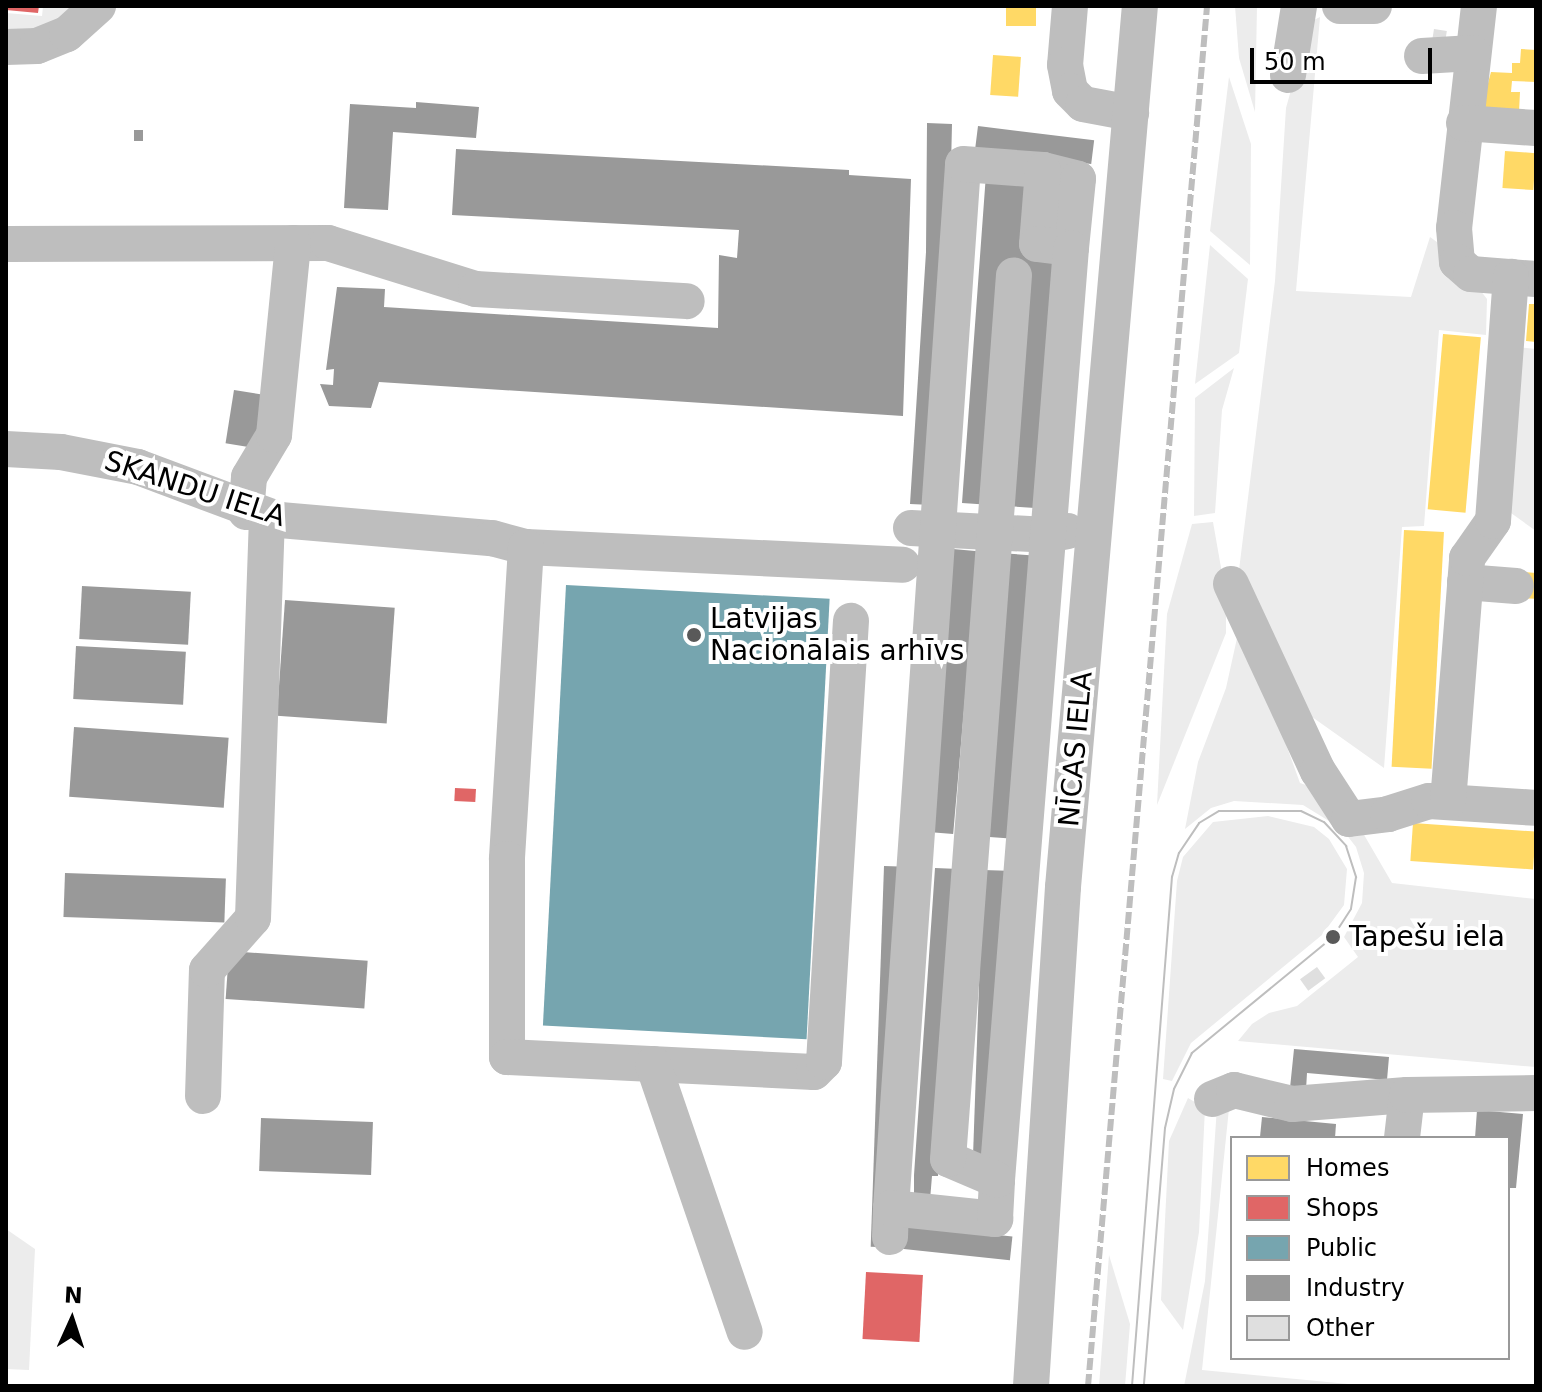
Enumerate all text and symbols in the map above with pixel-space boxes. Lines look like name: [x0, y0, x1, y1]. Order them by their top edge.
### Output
scale bar: [1254, 32, 1436, 82]
text: 50 m: [1264, 48, 1326, 76]
street label: SKANDU IELA: [100, 444, 290, 534]
place label: Latvijas Nacionālais arhīvs: [710, 602, 964, 668]
marker: Latvijas Nacionālais arhīvs: [685, 626, 703, 644]
street label: NĪCAS IELA: [1052, 670, 1100, 828]
place label: Tapešu iela: [1349, 920, 1505, 954]
marker: Tapešu iela: [1324, 928, 1342, 946]
legend: [1230, 1136, 1510, 1360]
text: Homes: [1306, 1154, 1389, 1182]
text: Shops: [1306, 1194, 1379, 1222]
text: Public: [1306, 1234, 1377, 1262]
text: Industry: [1306, 1274, 1405, 1302]
north arrow: [32, 1280, 112, 1360]
text: N: [63, 1283, 83, 1308]
text: Other: [1306, 1314, 1374, 1342]

